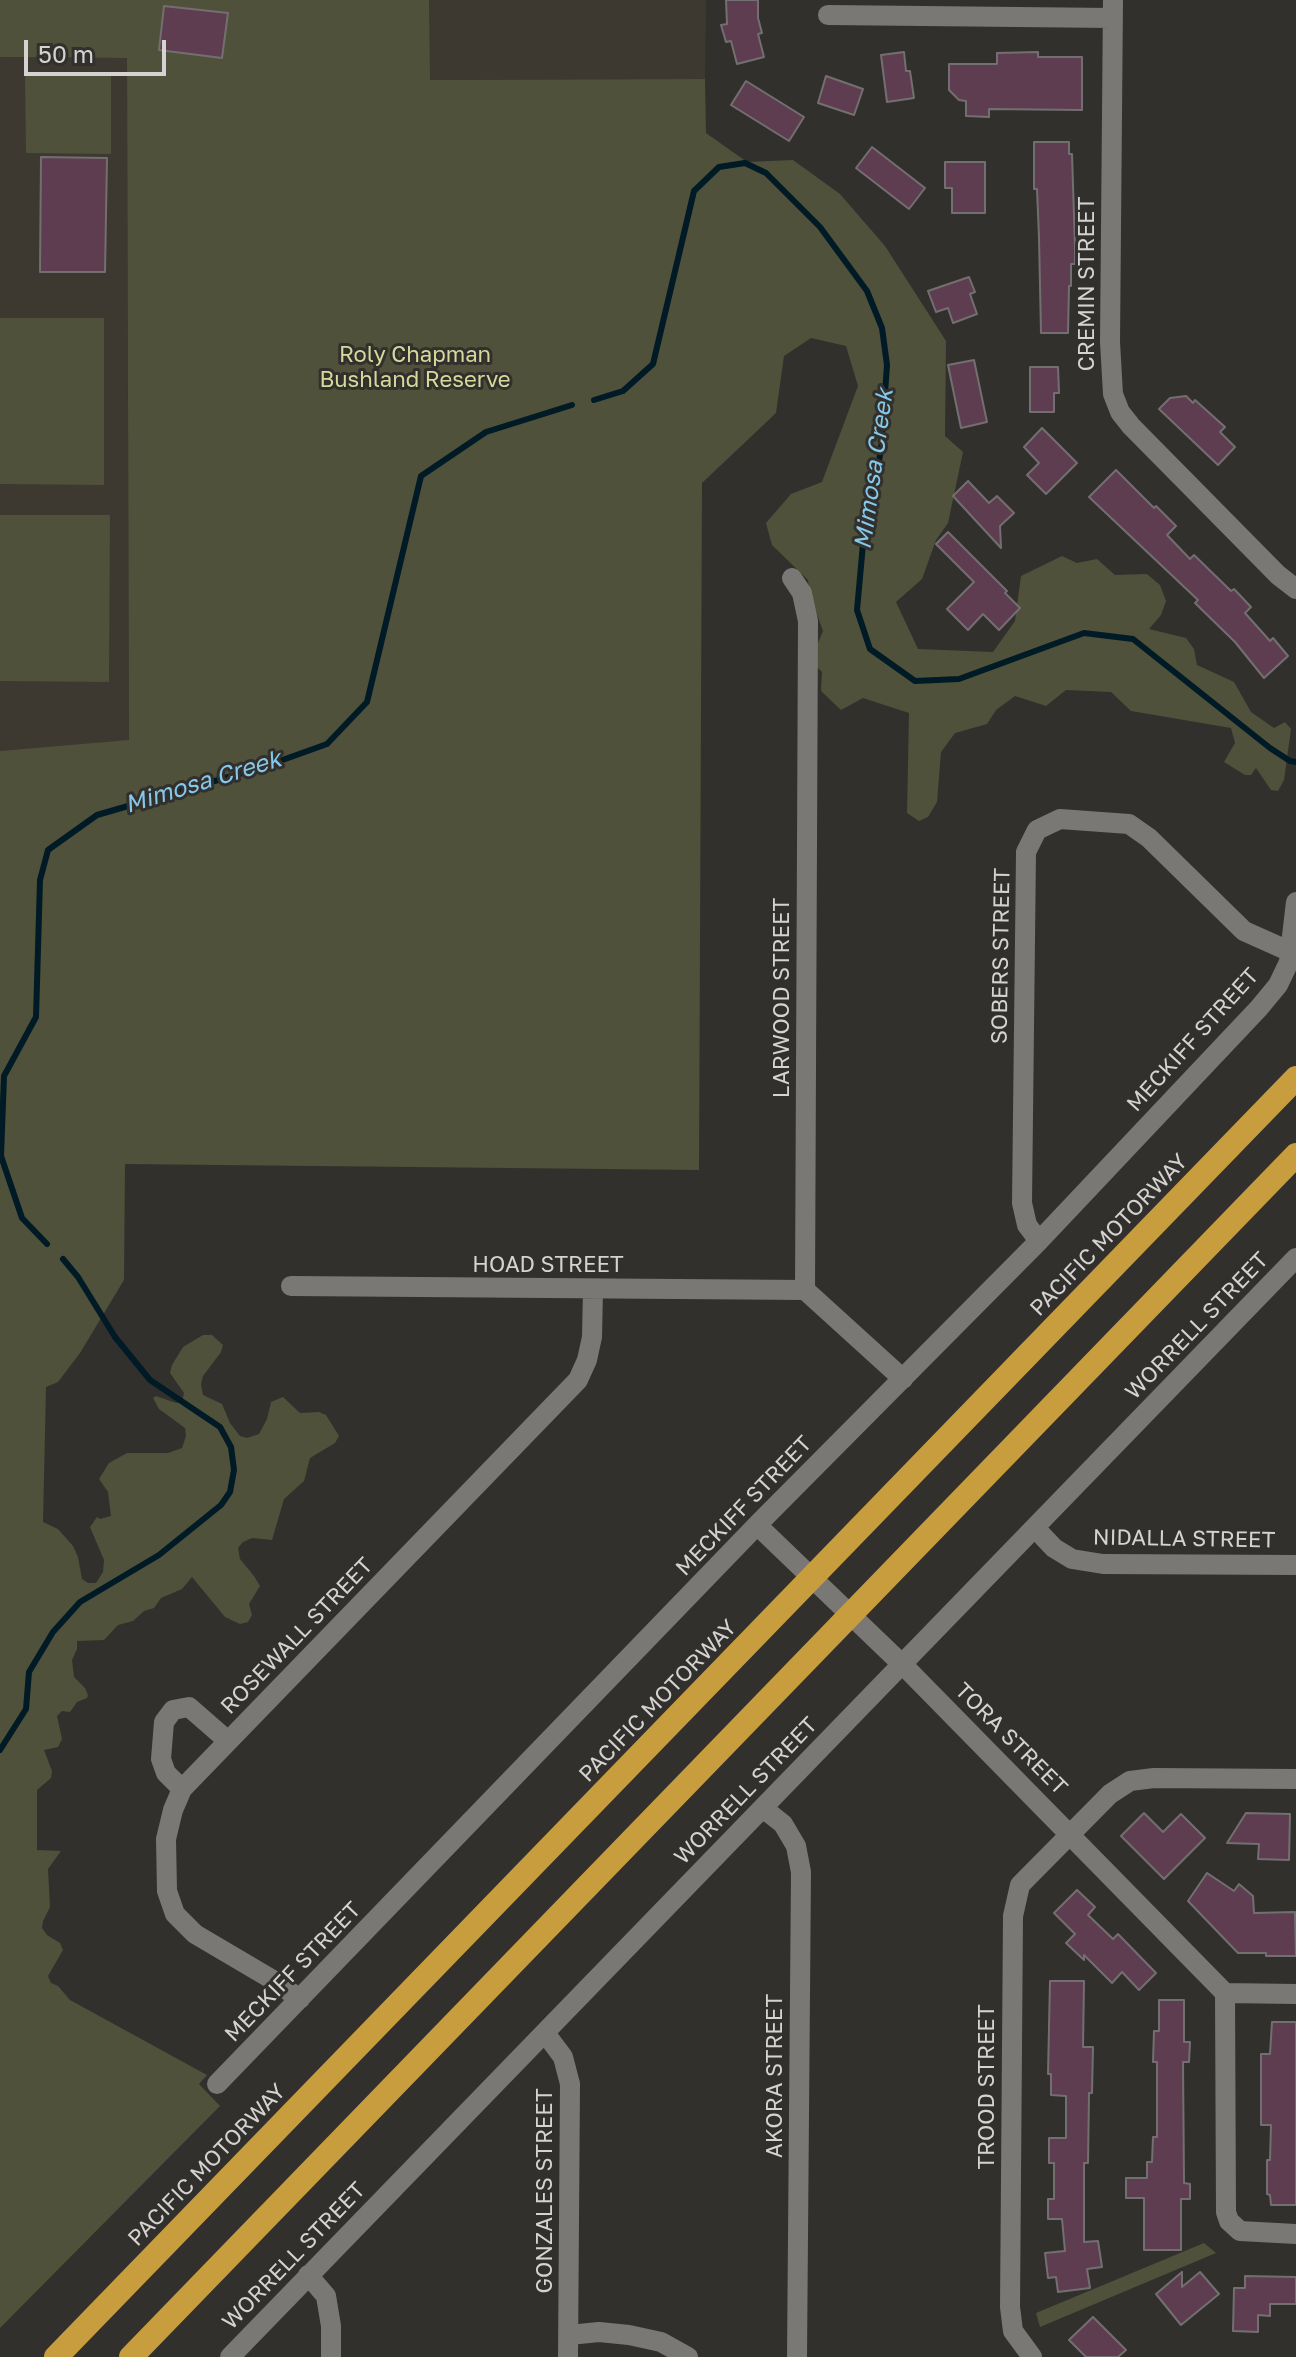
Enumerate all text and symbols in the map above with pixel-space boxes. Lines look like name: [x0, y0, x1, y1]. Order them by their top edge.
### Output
scale bar: [28, 24, 170, 74]
text: 50 m: [38, 39, 94, 68]
street label: CREMIN STREET: [1074, 197, 1100, 371]
park label: Roly Chapman Bushland Reserve: [319, 342, 511, 394]
water label: Mimosa Creek: [848, 387, 900, 551]
water label: Mimosa Creek: [121, 745, 285, 819]
street label: SOBERS STREET: [986, 868, 1016, 1044]
street label: LARWOOD STREET: [769, 898, 795, 1098]
street label: MECKIFF STREET: [1122, 963, 1264, 1117]
street label: PACIFIC MOTORWAY: [1025, 1149, 1193, 1321]
street label: WORRELL STREET: [1120, 1247, 1274, 1405]
street label: HOAD STREET: [472, 1252, 624, 1278]
street label: MECKIFF STREET: [671, 1431, 817, 1581]
street label: NIDALLA STREET: [1093, 1524, 1275, 1554]
street label: ROSEWALL STREET: [216, 1552, 378, 1720]
street label: PACIFIC MOTORWAY: [574, 1615, 742, 1787]
street label: TORA STREET: [949, 1677, 1073, 1801]
street label: WORRELL STREET: [669, 1712, 823, 1870]
street label: MECKIFF STREET: [220, 1897, 366, 2047]
street label: AKORA STREET: [762, 1994, 788, 2158]
street label: TROOD STREET: [974, 2004, 1000, 2170]
street label: PACIFIC MOTORWAY: [123, 2079, 291, 2251]
street label: GONZALES STREET: [532, 2088, 558, 2294]
street label: WORRELL STREET: [217, 2177, 371, 2335]

